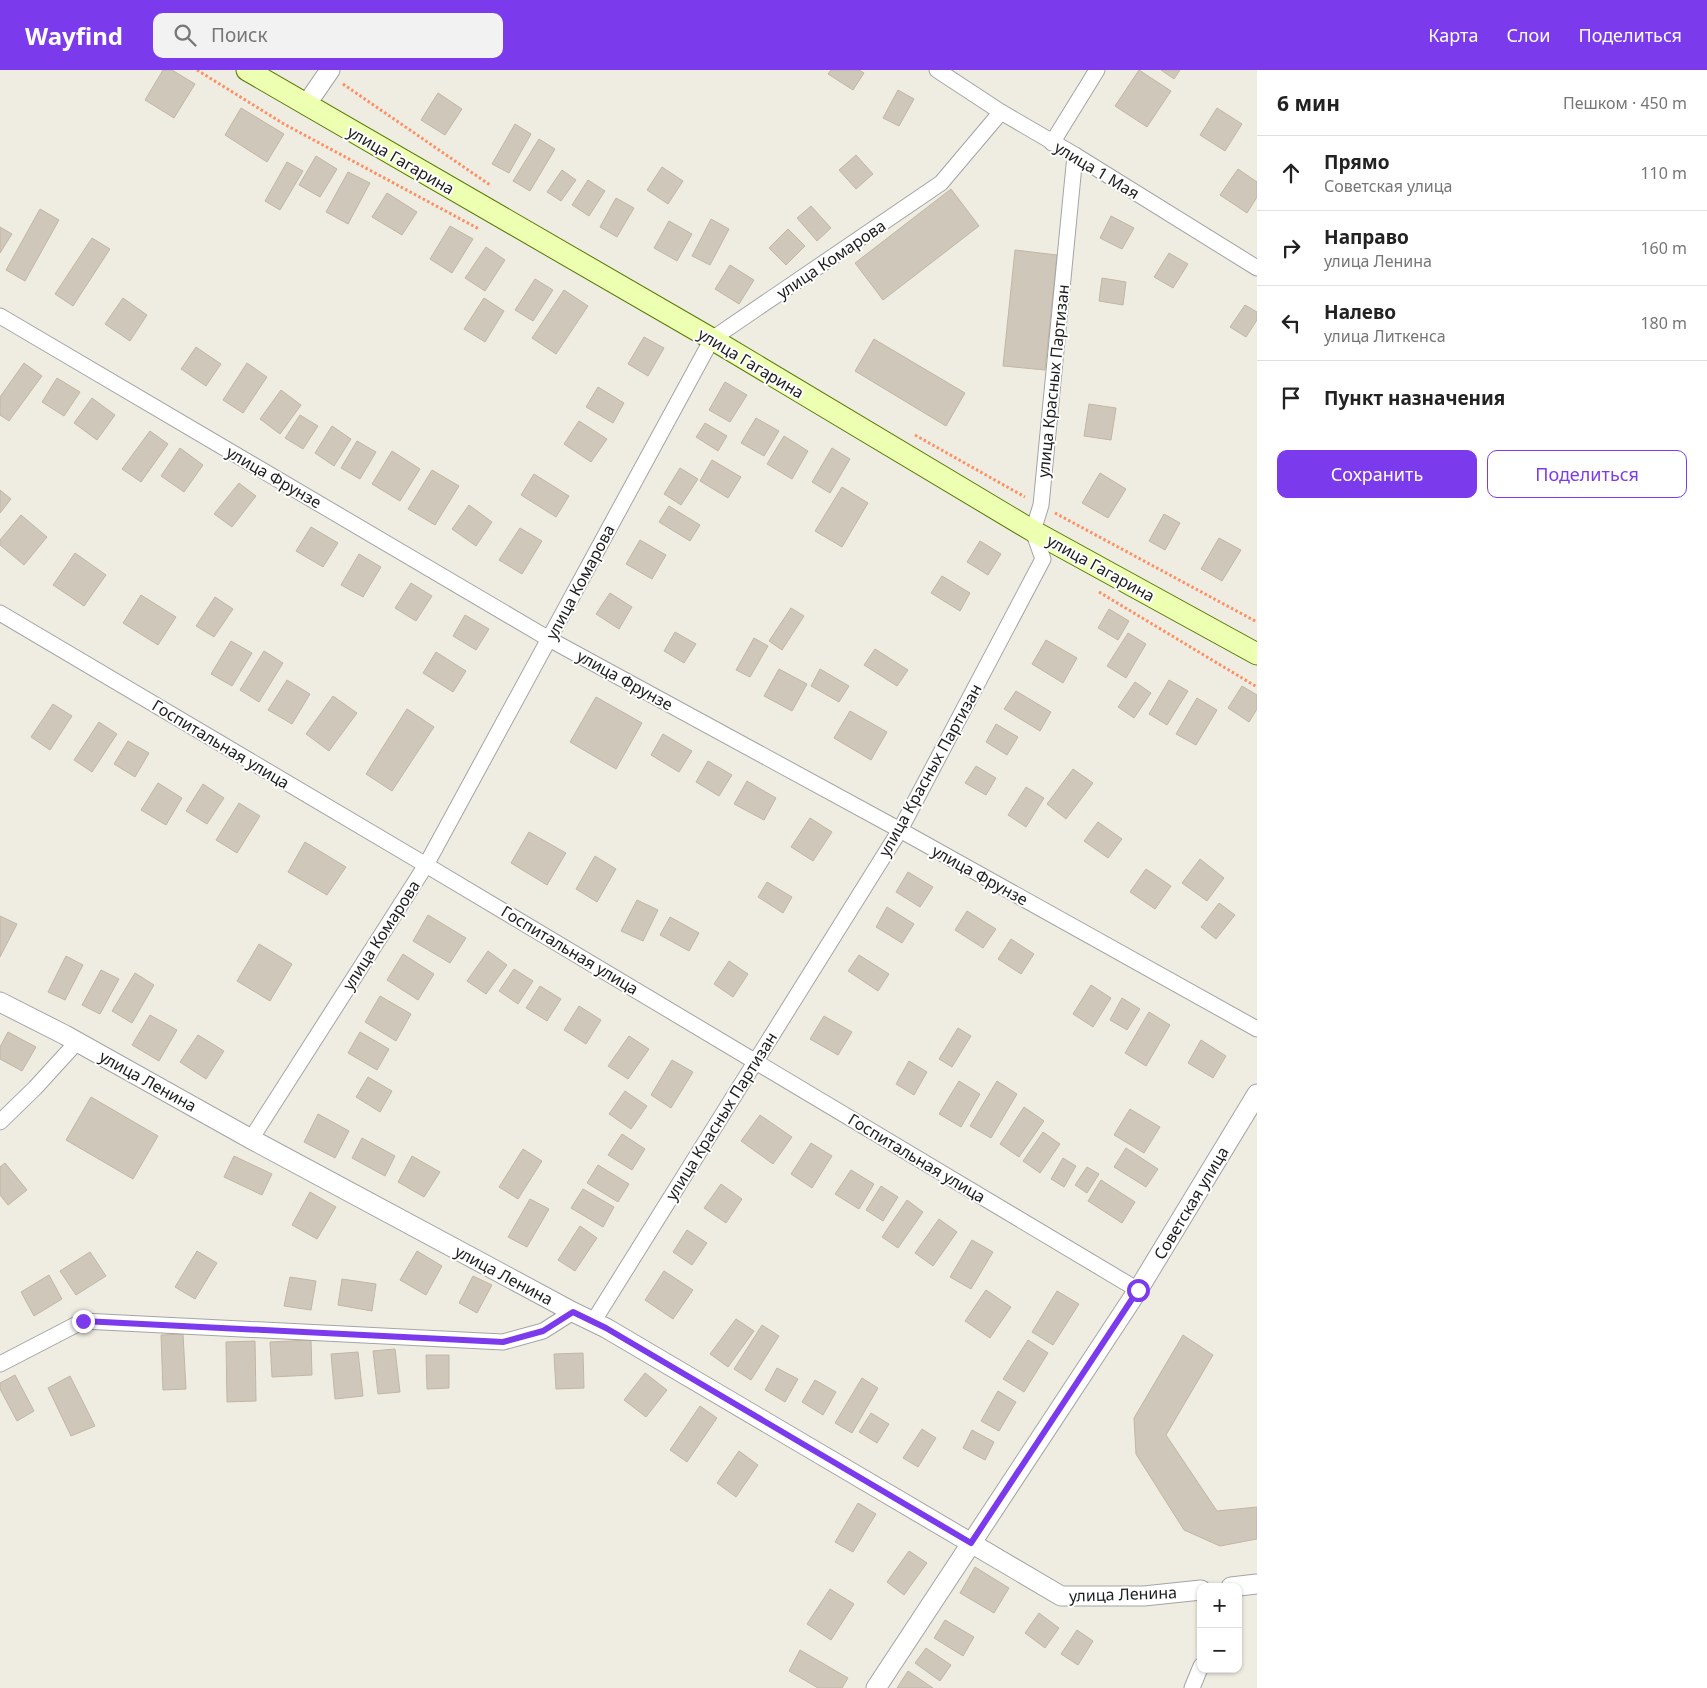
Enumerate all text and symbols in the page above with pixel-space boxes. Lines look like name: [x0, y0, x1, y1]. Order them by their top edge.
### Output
search box: [153, 13, 503, 58]
text: Wayfind: [25, 19, 123, 52]
icon: search: [171, 21, 199, 49]
text: Поиск: [211, 22, 268, 48]
text: Карта: [1428, 23, 1478, 47]
text: Слои: [1506, 23, 1550, 47]
text: Поделиться: [1578, 23, 1682, 47]
text: 6 мин: [1277, 89, 1340, 117]
text: Пешком · 450 m: [1563, 92, 1687, 114]
street label: улица Гагарина: [343, 120, 459, 200]
street label: улица 1 Мая: [1050, 136, 1144, 204]
text: Прямо: [1324, 149, 1390, 175]
icon: ahead: [1277, 159, 1305, 187]
text: 110 m: [1640, 162, 1687, 184]
text: Советская улица: [1324, 175, 1452, 197]
street label: улица Комарова: [772, 214, 890, 304]
text: Направо: [1324, 224, 1409, 250]
icon: right: [1277, 234, 1305, 262]
text: 160 m: [1640, 237, 1687, 259]
text: улица Ленина: [1324, 250, 1432, 272]
street label: улица Красных Партизан: [1032, 283, 1074, 479]
text: Налево: [1324, 299, 1396, 325]
icon: left: [1277, 309, 1305, 337]
text: 180 m: [1640, 312, 1687, 334]
street label: улица Гагарина: [694, 323, 808, 403]
text: улица Литкенса: [1324, 325, 1446, 347]
icon: arrive: [1277, 384, 1305, 412]
text: Пункт назначения: [1324, 385, 1505, 411]
street label: улица Фрунзе: [222, 441, 326, 513]
button: Сохранить: [1277, 450, 1477, 498]
button: Поделиться: [1487, 450, 1687, 498]
street label: улица Комарова: [540, 521, 620, 643]
street label: улица Гагарина: [1043, 529, 1159, 607]
street label: улица Фрунзе: [573, 645, 677, 716]
street label: улица Красных Партизан: [873, 680, 987, 860]
street label: Госпитальная улица: [148, 694, 294, 794]
street label: улица Фрунзе: [928, 840, 1032, 911]
street label: улица Комарова: [337, 876, 425, 994]
street label: Госпитальная улица: [497, 900, 643, 1000]
street label: улица Красных Партизан: [660, 1028, 782, 1204]
street label: улица Ленина: [95, 1045, 201, 1117]
street label: Госпитальная улица: [844, 1108, 990, 1208]
street label: Советская улица: [1149, 1142, 1233, 1264]
street label: улица Ленина: [451, 1240, 557, 1310]
route start: [1127, 1279, 1150, 1302]
route end: [72, 1310, 95, 1333]
street label: улица Ленина: [1069, 1581, 1177, 1607]
map controls: [1197, 1583, 1242, 1673]
button: +: [1197, 1583, 1242, 1628]
button: −: [1197, 1628, 1242, 1673]

